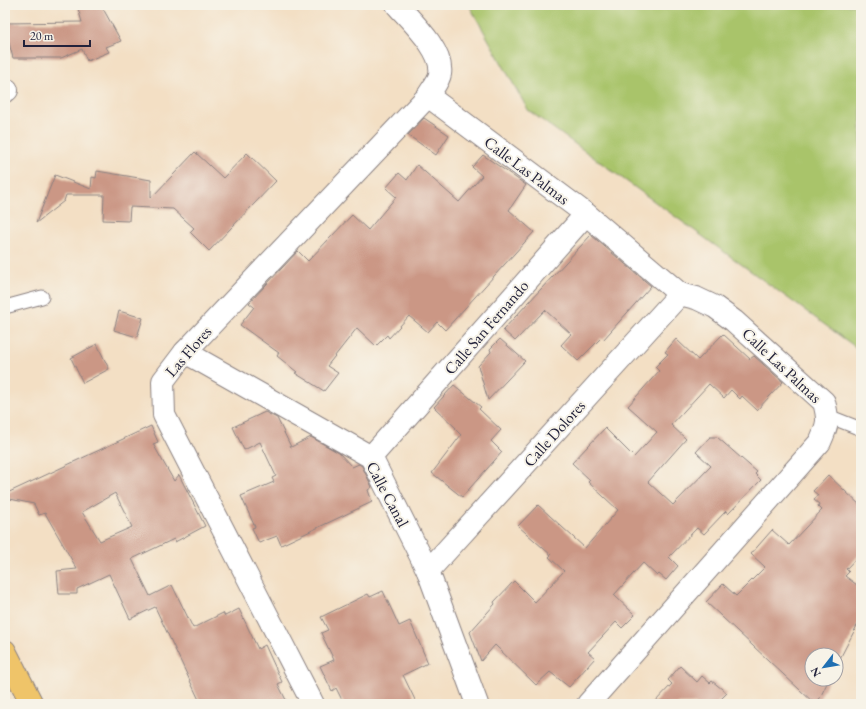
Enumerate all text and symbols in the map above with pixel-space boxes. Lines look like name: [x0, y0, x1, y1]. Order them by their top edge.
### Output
scale bar: [24, 22, 90, 48]
text: 20 m: [30, 28, 54, 44]
street label: Calle Las Palmas: [480, 132, 573, 209]
street label: Calle San Fernando: [439, 276, 533, 379]
street label: Las Flores: [161, 321, 216, 381]
street label: Calle Las Palmas: [737, 323, 826, 408]
street label: Calle Dolores: [519, 395, 590, 471]
street label: Calle Canal: [362, 458, 414, 531]
north arrow: [804, 647, 844, 687]
text: N: [807, 665, 824, 680]

